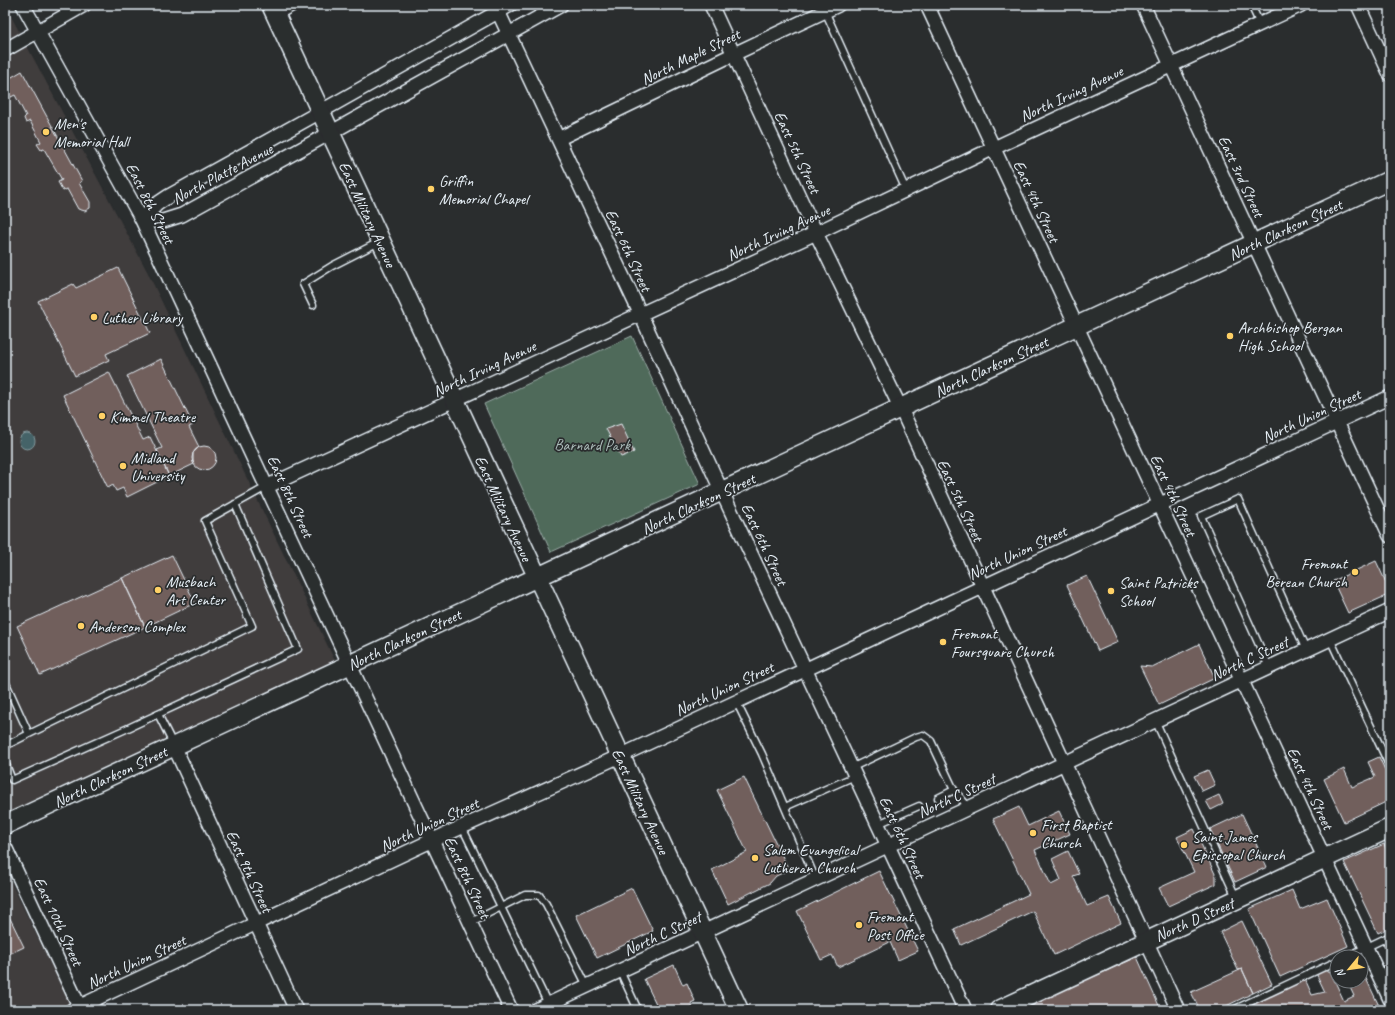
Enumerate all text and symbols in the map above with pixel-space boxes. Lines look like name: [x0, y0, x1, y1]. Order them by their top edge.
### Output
street label: North Maple Street: [638, 24, 745, 89]
street label: North Irving Avenue: [1017, 61, 1128, 126]
street label: East 5th Street: [769, 108, 826, 198]
place label: Men's Memorial Hall: [54, 114, 132, 152]
marker: Men's Memorial Hall: [41, 127, 51, 137]
street label: East 3rd Street: [1213, 132, 1269, 222]
street label: North Platte Avenue: [169, 138, 278, 209]
street label: East 4th Street: [1008, 157, 1065, 247]
street label: East Military Avenue: [334, 158, 401, 272]
street label: East 8th Street: [121, 160, 180, 249]
place label: Griffin Memorial Chapel: [439, 171, 531, 209]
marker: Griffin Memorial Chapel: [426, 184, 436, 194]
street label: North Clarkson Street: [1225, 194, 1347, 265]
street label: North Irving Avenue: [724, 200, 835, 265]
street label: East 6th Street: [600, 206, 657, 296]
place label: Luther Library: [102, 308, 184, 328]
marker: Luther Library: [89, 312, 99, 322]
place label: Archbishop Bergan High School: [1238, 318, 1343, 356]
street label: North Clarkson Street: [931, 331, 1053, 402]
marker: Archbishop Bergan High School: [1225, 331, 1235, 341]
street label: North Irving Avenue: [430, 336, 541, 401]
street label: North Union Street: [1259, 384, 1365, 447]
place label: Kimmel Theatre: [110, 407, 197, 427]
marker: Kimmel Theatre: [97, 411, 107, 421]
park label: Barnard Park: [554, 435, 631, 455]
place label: Midland University: [131, 448, 186, 486]
street label: East 4th Street: [1145, 451, 1202, 541]
street label: East 8th Street: [262, 452, 319, 542]
street label: East Military Avenue: [470, 452, 537, 566]
street label: East 5th Street: [932, 456, 989, 546]
marker: Midland University: [118, 461, 128, 471]
street label: North Clarkson Street: [638, 468, 760, 539]
street label: East 6th Street: [736, 500, 793, 590]
street label: North Union Street: [965, 521, 1071, 584]
place label: Fremont Berean Church: [1266, 554, 1349, 592]
marker: Fremont Berean Church: [1350, 567, 1360, 577]
place label: Musbach Art Center: [166, 572, 226, 610]
place label: Saint Patricks School: [1119, 573, 1199, 611]
marker: Musbach Art Center: [153, 585, 163, 595]
marker: Saint Patricks School: [1106, 586, 1116, 596]
street label: North Clarkson Street: [344, 604, 466, 675]
place label: Anderson Complex: [89, 617, 187, 637]
marker: Anderson Complex: [76, 621, 86, 631]
place label: Fremont Foursquare Church: [951, 624, 1055, 662]
street label: North C Street: [1207, 631, 1294, 686]
marker: Fremont Foursquare Church: [938, 637, 948, 647]
street label: North Union Street: [672, 657, 778, 720]
street label: North Clarkson Street: [50, 741, 172, 812]
street label: East 4th Street: [1282, 744, 1339, 834]
street label: East Military Avenue: [607, 745, 674, 859]
street label: North C Street: [914, 768, 1001, 823]
street label: North Union Street: [377, 793, 483, 856]
street label: East 6th Street: [874, 793, 931, 883]
place label: First Baptist Church: [1041, 815, 1113, 853]
street label: East 9th Street: [221, 827, 278, 917]
place label: Saint James Episcopal Church: [1192, 827, 1286, 865]
marker: First Baptist Church: [1028, 828, 1038, 838]
street label: East 8th Street: [439, 833, 496, 923]
place label: Salem Evangelical Lutheran Church: [763, 840, 862, 878]
marker: Saint James Episcopal Church: [1179, 840, 1189, 850]
marker: Salem Evangelical Lutheran Church: [750, 853, 760, 863]
street label: East 10th Street: [29, 874, 88, 970]
street label: North D Street: [1152, 892, 1240, 946]
street label: North C Street: [620, 906, 707, 961]
place label: Fremont Post Office: [867, 907, 926, 945]
marker: Fremont Post Office: [854, 920, 864, 930]
street label: North Union Street: [84, 930, 190, 993]
north arrow: [1329, 949, 1369, 989]
text: N: [1331, 966, 1348, 980]

